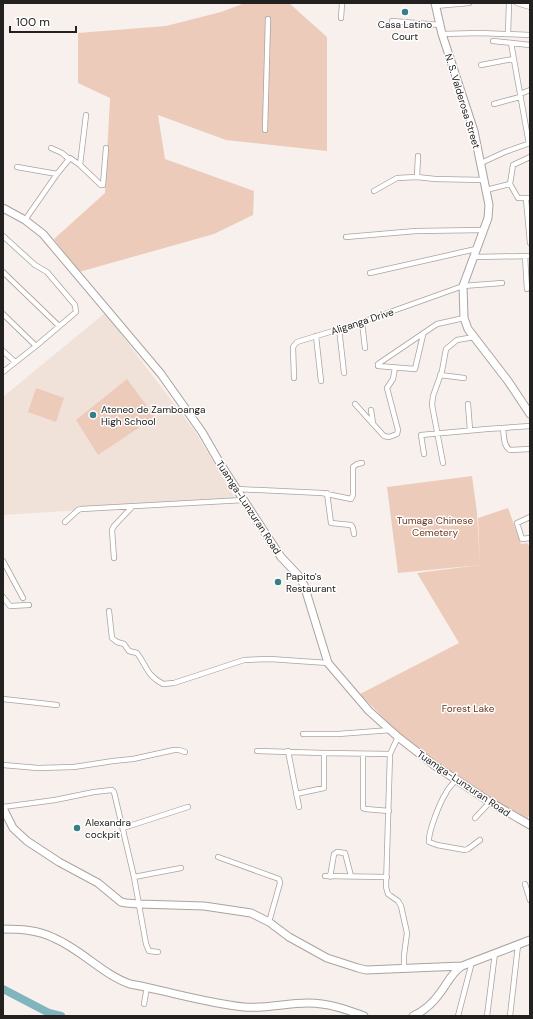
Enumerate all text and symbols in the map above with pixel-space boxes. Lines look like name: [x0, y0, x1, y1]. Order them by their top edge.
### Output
marker: Casa Latino Court: [400, 7, 410, 17]
scale bar: [10, 8, 76, 34]
text: 100 m: [16, 14, 50, 30]
place label: Casa Latino Court: [378, 18, 432, 43]
street label: N. S. Valderosa Street: [442, 52, 483, 150]
street label: Aliganga Drive: [329, 305, 396, 338]
place label: Ateneo de Zamboanga High School: [101, 403, 205, 428]
marker: Ateneo de Zamboanga High School: [88, 410, 98, 420]
street label: Tuamga-Lunzuran Road: [213, 458, 284, 557]
park label: Tumaga Chinese Cemetery: [397, 514, 473, 539]
place label: Papito's Restaurant: [286, 570, 336, 595]
marker: Papito's Restaurant: [273, 577, 283, 587]
park label: Forest Lake: [442, 702, 495, 715]
street label: Tuamga-Lunzuran Road: [415, 747, 513, 819]
place label: Alexandra cockpit: [85, 816, 131, 841]
marker: Alexandra cockpit: [72, 823, 82, 833]

